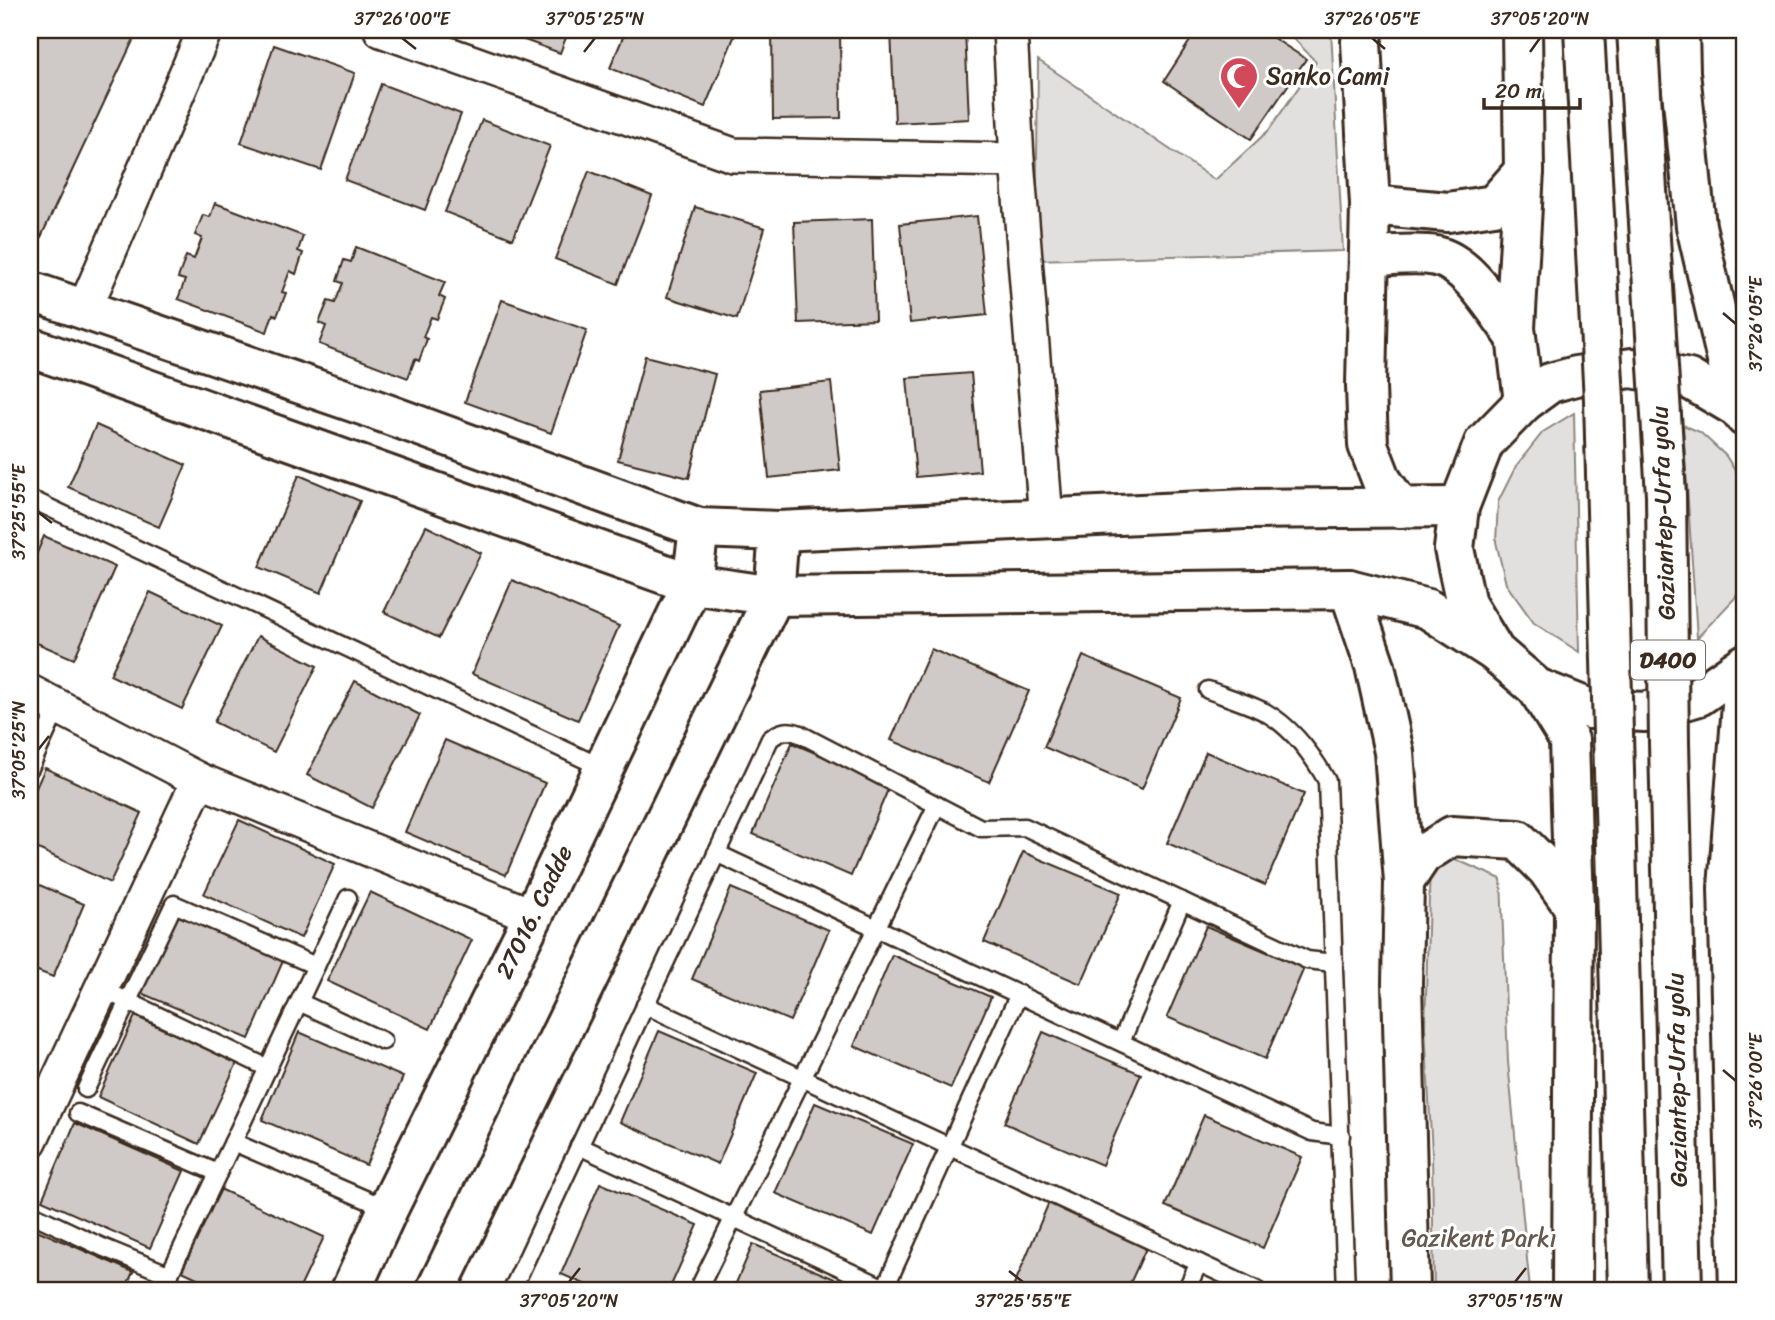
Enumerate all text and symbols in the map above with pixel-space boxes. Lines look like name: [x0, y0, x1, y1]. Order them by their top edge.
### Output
text: 37°26'00"E: [354, 3, 451, 35]
text: 37°05'25"N: [546, 3, 645, 35]
text: 37°26'05"E: [1324, 3, 1421, 35]
text: 37°05'20"N: [1491, 3, 1590, 35]
mosque icon: Sanko Cami: [1218, 55, 1260, 110]
place label: Sanko Cami: [1266, 55, 1391, 97]
scale bar: [1484, 66, 1581, 110]
text: 20 m: [1495, 72, 1542, 110]
text: 37°26'05"E: [1740, 275, 1772, 372]
street label: Gaziantep-Urfa yolu: [1638, 405, 1688, 621]
text: 37°25'55"E: [3, 463, 35, 560]
road number: D400: [1631, 640, 1705, 680]
text: 37°05'25"N: [3, 700, 35, 799]
street label: 27016. Cadde: [483, 838, 585, 986]
street label: Gaziantep-Urfa yolu: [1654, 972, 1700, 1187]
text: 37°26'00"E: [1740, 1032, 1772, 1129]
park label: Gazikent Parkı: [1402, 1217, 1556, 1259]
text: 37°05'20"N: [520, 1285, 619, 1317]
text: 37°25'55"E: [975, 1285, 1072, 1317]
text: 37°05'15"N: [1467, 1285, 1563, 1317]

